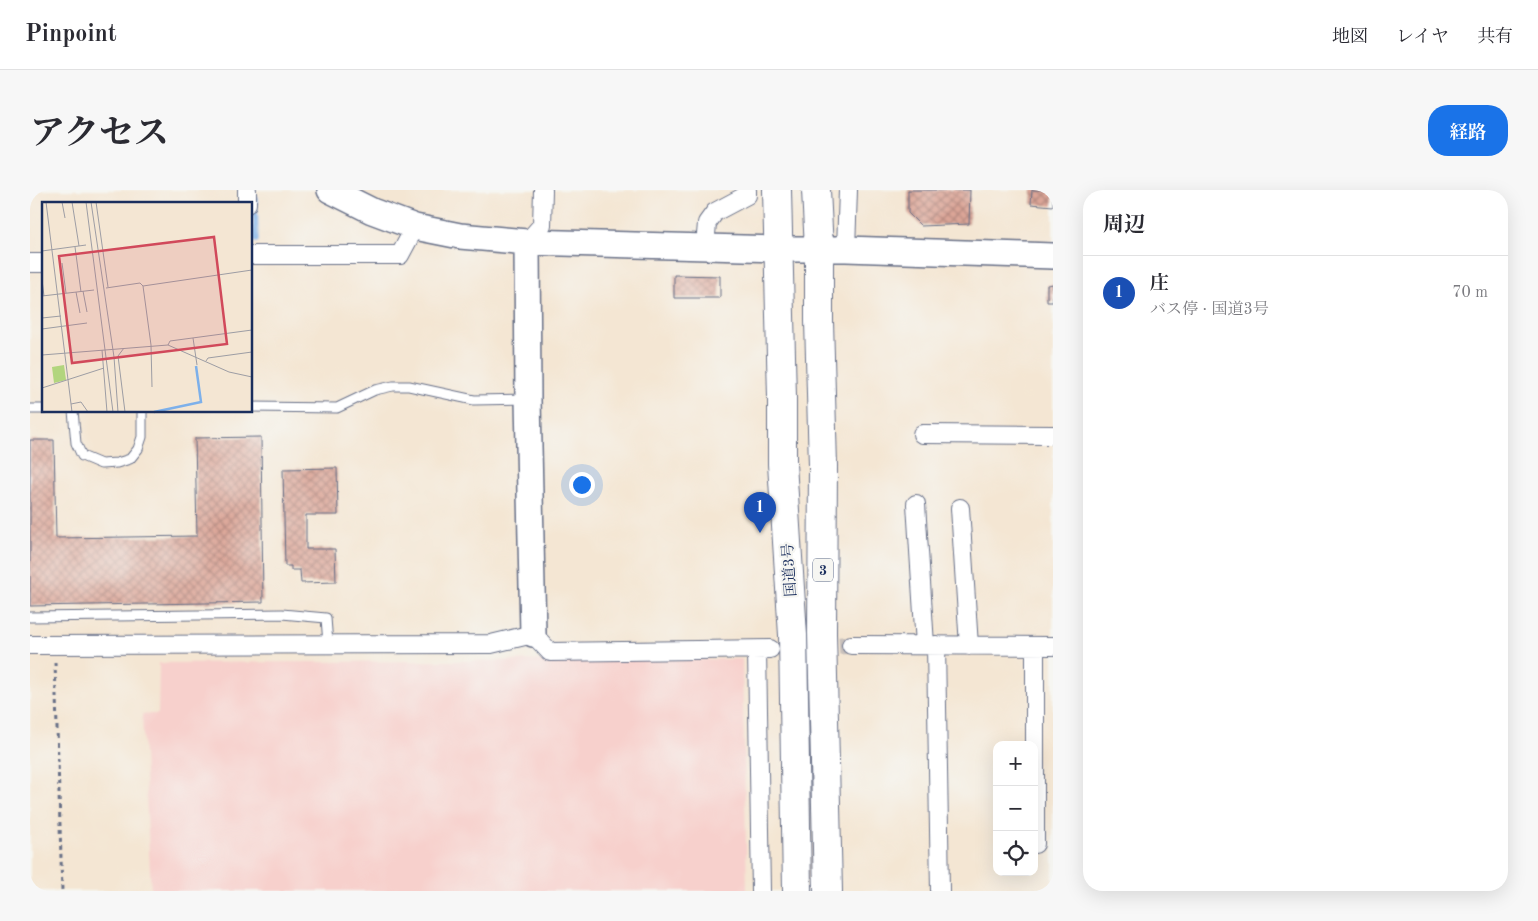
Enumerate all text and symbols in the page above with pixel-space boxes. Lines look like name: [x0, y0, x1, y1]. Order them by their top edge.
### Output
text: Pinpoint: [25, 23, 117, 47]
text: 地図: [1332, 28, 1368, 46]
text: レイヤ: [1396, 28, 1449, 46]
text: 共有: [1477, 28, 1513, 46]
button: 経路: [1428, 105, 1508, 156]
text: アクセス: [30, 117, 169, 152]
inset map: [42, 202, 252, 412]
text: 周辺: [1103, 215, 1145, 236]
text: 庄: [1150, 275, 1169, 294]
text: 1: [1114, 285, 1124, 301]
text: 70 m: [1452, 285, 1488, 301]
text: バス停 · 国道3号: [1150, 302, 1269, 318]
your location: [569, 472, 595, 498]
pin: 1: [744, 492, 776, 533]
street label: 国道3号: [779, 543, 800, 597]
road number: 3: [813, 558, 833, 582]
map controls: [993, 741, 1038, 876]
button: +: [993, 741, 1038, 786]
button: −: [993, 786, 1038, 831]
button: locate: [993, 831, 1038, 876]

